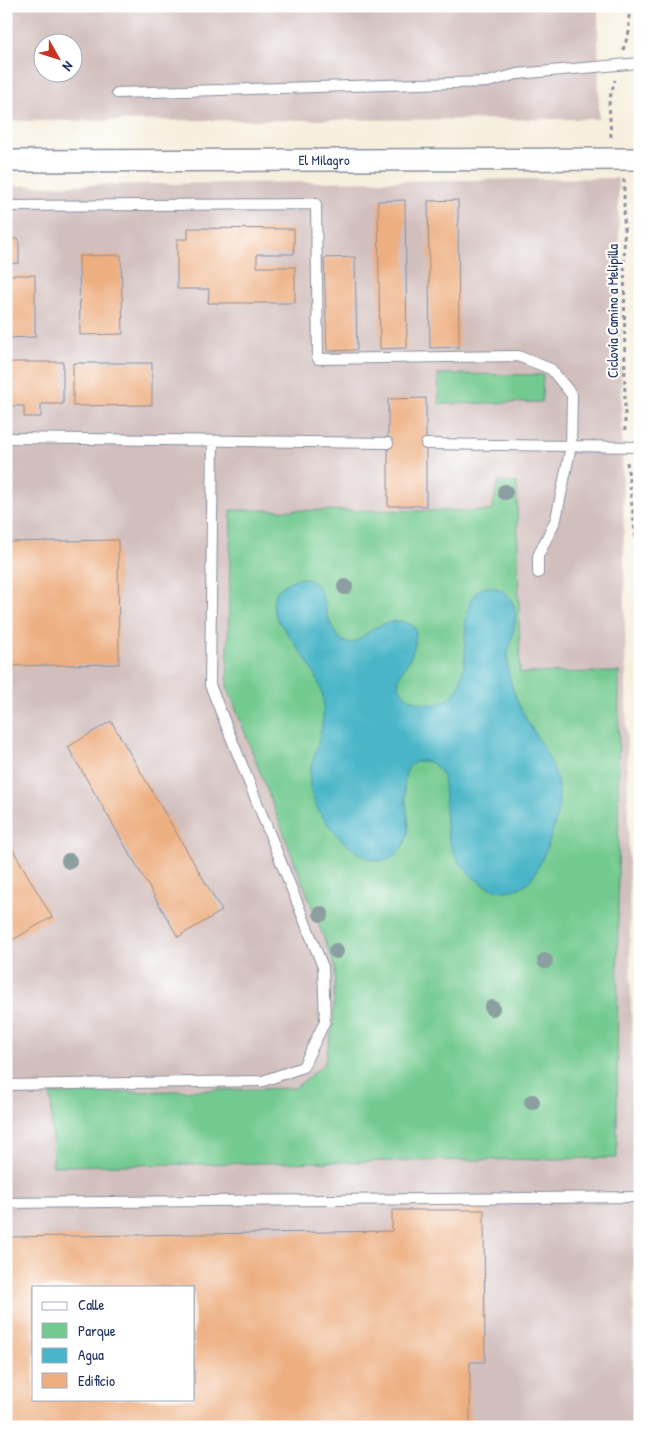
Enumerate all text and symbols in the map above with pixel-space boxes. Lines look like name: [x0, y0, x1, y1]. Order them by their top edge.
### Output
north arrow: [32, 32, 82, 82]
text: N: [58, 58, 78, 76]
street label: El Milagro: [298, 150, 350, 170]
street label: Ciclovía Camino a Melipilla: [603, 243, 623, 378]
legend: [32, 1286, 195, 1400]
text: Calle: [78, 1294, 105, 1315]
text: Parque: [78, 1320, 116, 1341]
text: Agua: [78, 1344, 104, 1365]
text: Edificio: [78, 1370, 115, 1391]

